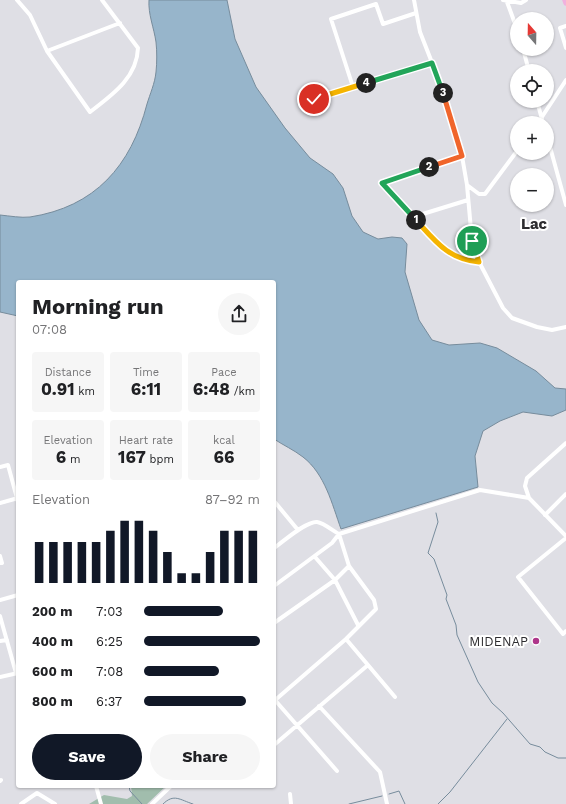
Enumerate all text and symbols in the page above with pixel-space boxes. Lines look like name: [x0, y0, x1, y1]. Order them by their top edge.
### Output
north arrow: [510, 12, 554, 56]
map controls: [510, 12, 554, 212]
button: locate: [510, 64, 554, 108]
pin: 4: [356, 73, 376, 93]
text: 4: [362, 76, 370, 89]
pin: [297, 82, 331, 116]
pin: 3: [433, 83, 453, 103]
text: 3: [440, 86, 446, 99]
icon: check: [303, 88, 325, 110]
button: +: [510, 116, 554, 160]
pin: 2: [419, 157, 439, 177]
text: 2: [426, 160, 432, 173]
button: −: [510, 168, 554, 212]
pin: 1: [406, 210, 426, 230]
text: 1: [414, 213, 418, 226]
district label: Lac: [521, 215, 548, 233]
pin: [455, 224, 489, 258]
icon: arrive: [461, 230, 483, 252]
button: share: [218, 293, 260, 335]
text: Morning run: [32, 294, 164, 319]
text: 07:08: [32, 322, 67, 337]
text: Distance: [45, 366, 91, 379]
text: Time: [133, 366, 159, 379]
text: Pace: [211, 366, 237, 379]
text: 0.91: [41, 379, 75, 399]
text: 6:11: [131, 379, 161, 399]
text: 6:48: [193, 379, 230, 399]
text: km: [75, 385, 95, 398]
text: /km: [230, 385, 255, 398]
text: Elevation: [43, 434, 93, 447]
text: Heart rate: [119, 434, 173, 447]
text: kcal: [213, 434, 235, 447]
text: 6: [56, 447, 66, 467]
text: 167: [118, 447, 146, 467]
text: 66: [214, 447, 234, 467]
text: m: [66, 453, 80, 466]
text: bpm: [146, 453, 174, 466]
text: Elevation: [32, 492, 90, 507]
text: 87–92 m: [205, 492, 260, 507]
text: 200 m: [32, 604, 72, 619]
text: 7:03: [96, 604, 123, 619]
text: 400 m: [32, 634, 73, 649]
text: 6:25: [96, 634, 123, 649]
place label: MIDENAP: [469, 634, 528, 649]
marker: MIDENAP: [531, 636, 541, 646]
text: 600 m: [32, 664, 73, 679]
text: 7:08: [96, 664, 123, 679]
text: 800 m: [32, 694, 73, 709]
text: 6:37: [96, 694, 122, 709]
button: Save: [32, 734, 142, 780]
button: Share: [150, 734, 260, 780]

